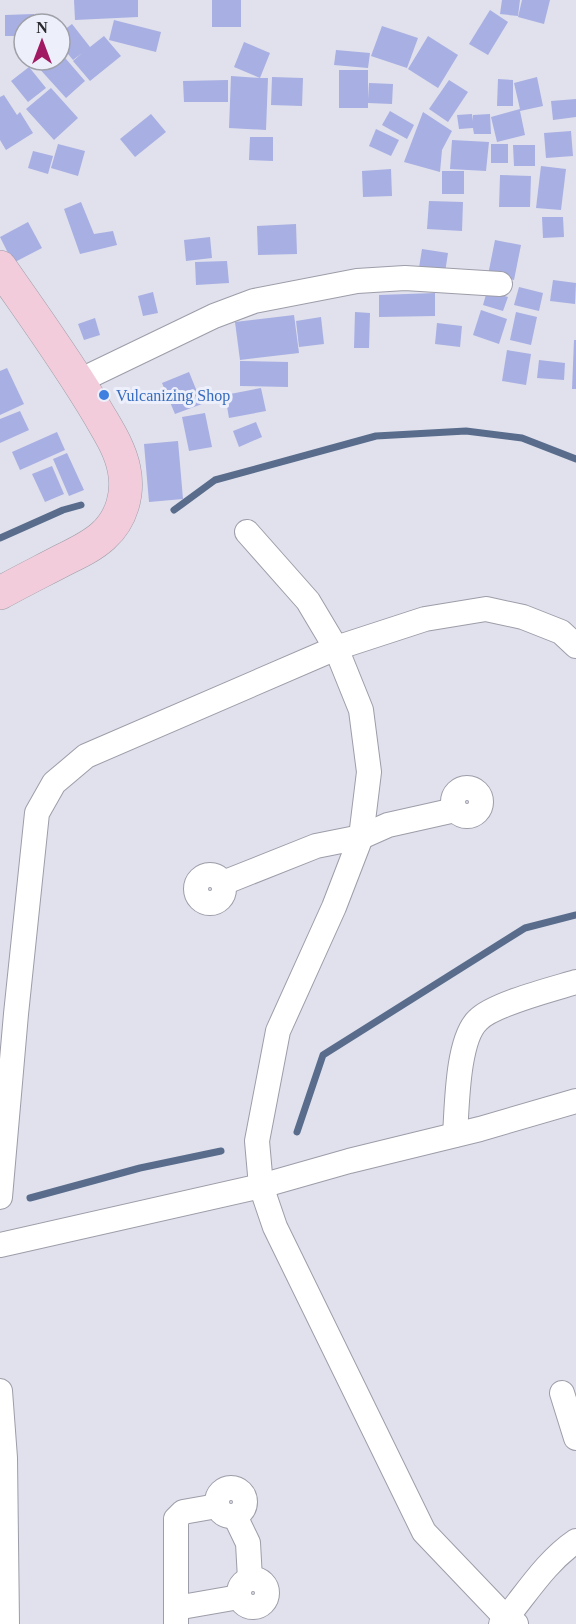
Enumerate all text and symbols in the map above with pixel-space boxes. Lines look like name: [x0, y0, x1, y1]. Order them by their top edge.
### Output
north arrow: [12, 12, 72, 72]
text: N: [36, 19, 48, 36]
place label: Vulcanizing Shop: [116, 387, 230, 405]
marker: Vulcanizing Shop: [97, 388, 111, 402]

